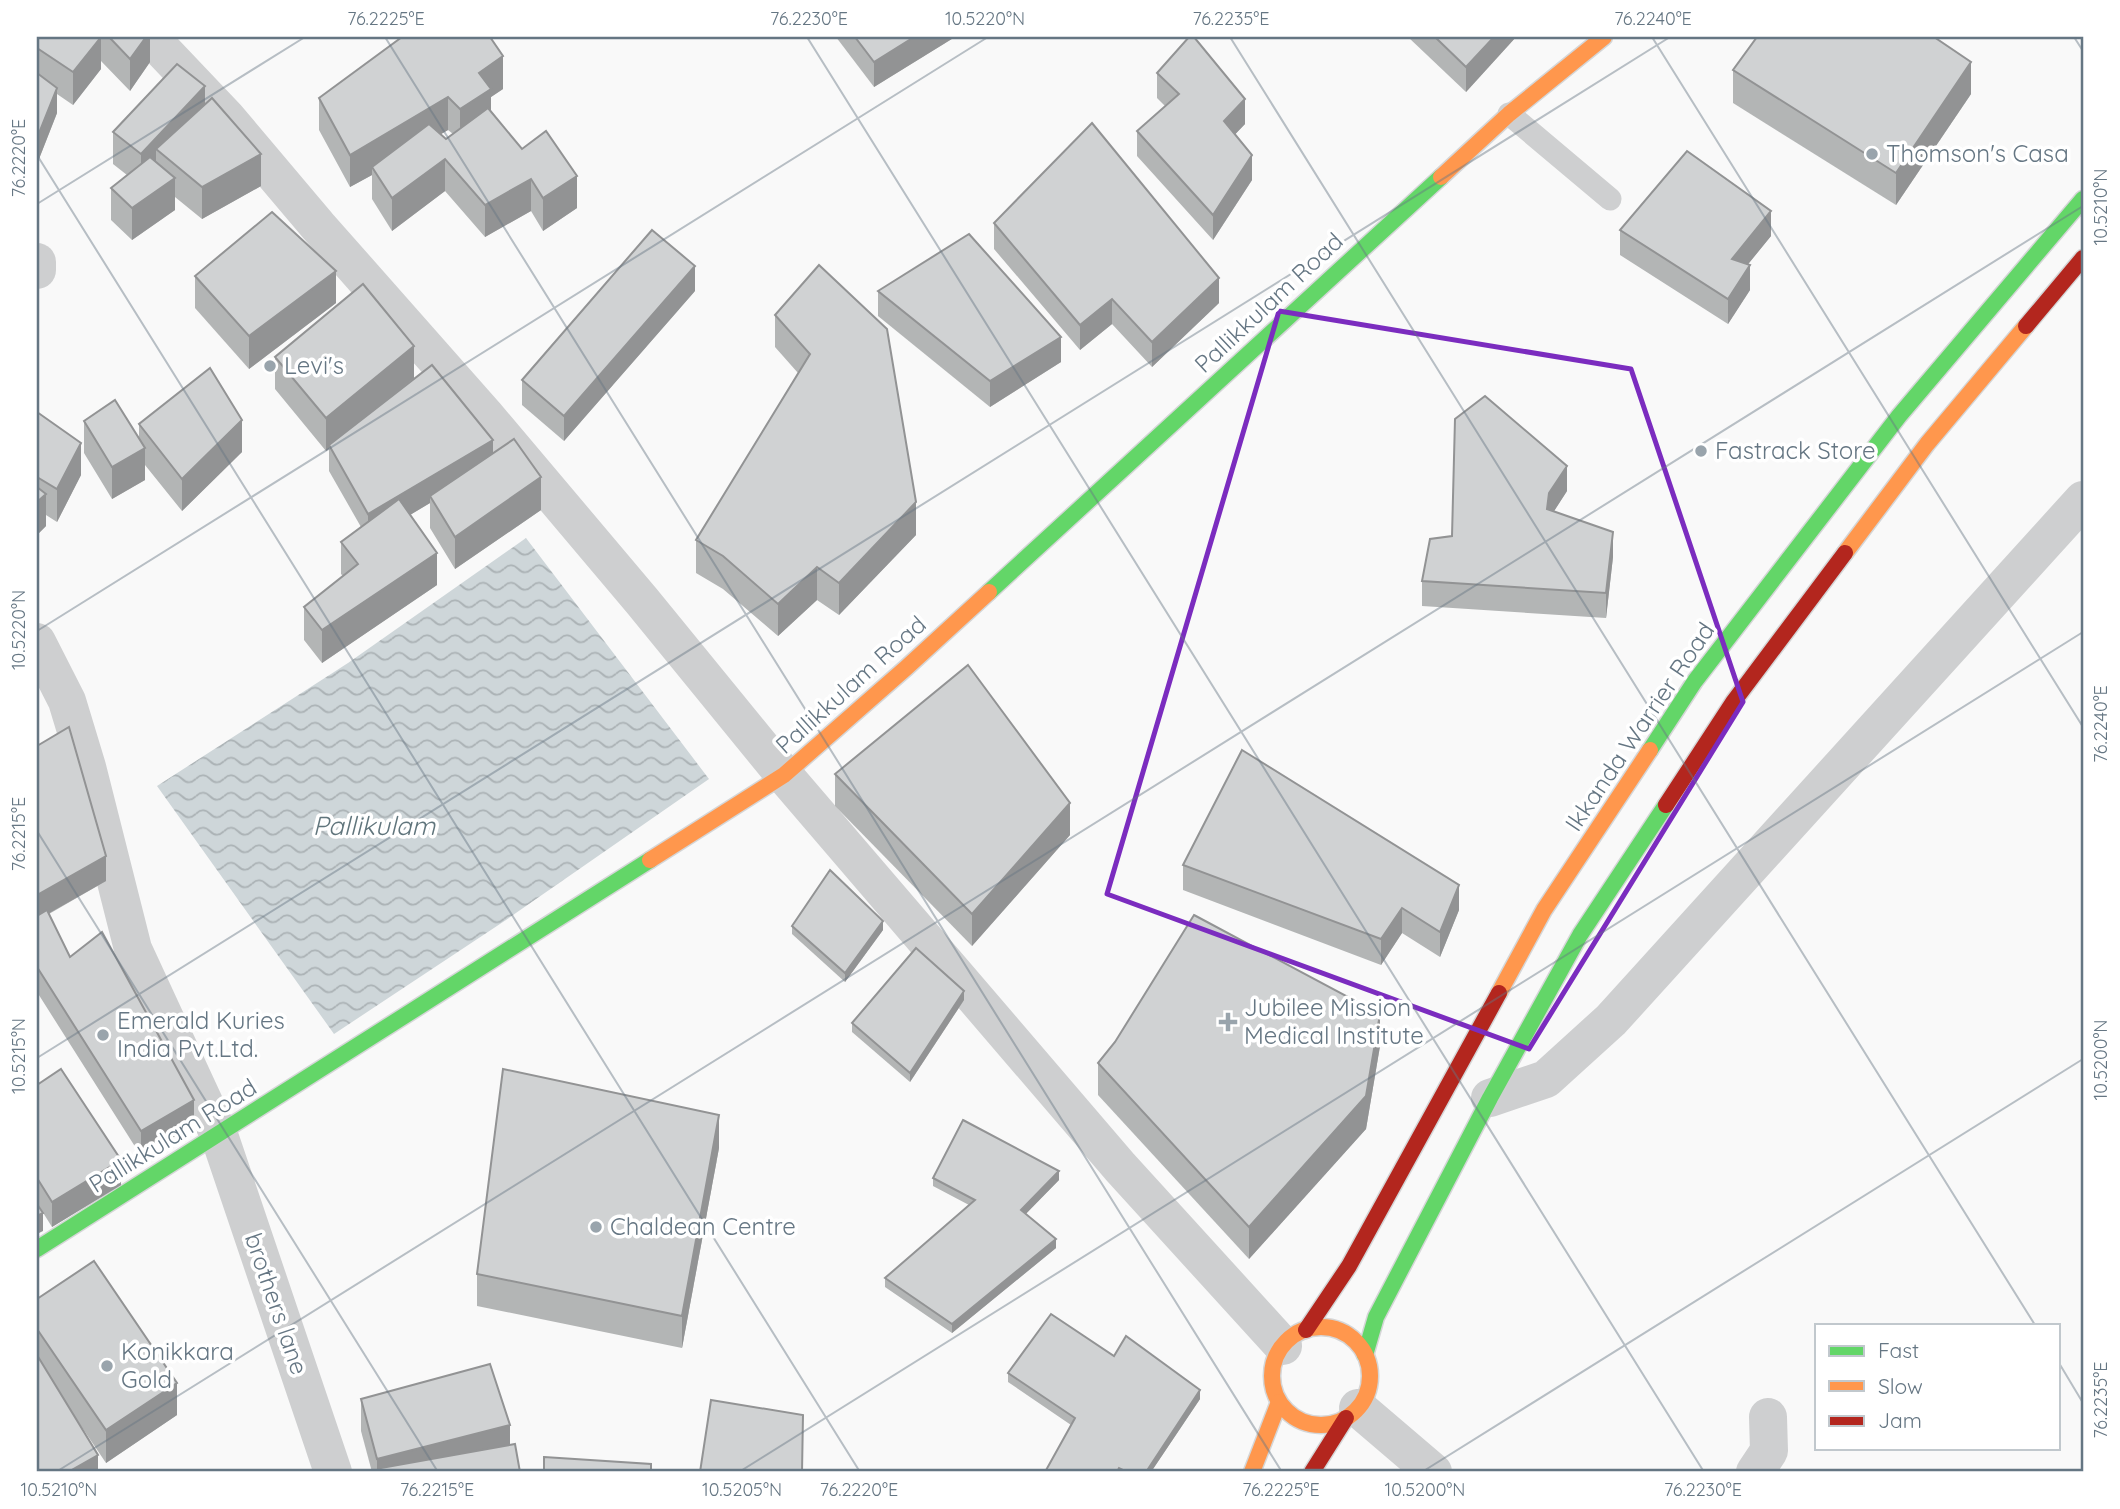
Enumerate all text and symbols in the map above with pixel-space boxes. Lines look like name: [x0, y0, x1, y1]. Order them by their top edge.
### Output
text: 76.2225°E: [347, 7, 425, 30]
text: 76.2230°E: [770, 7, 848, 30]
text: 10.5220°N: [945, 7, 1025, 30]
text: 76.2235°E: [1192, 7, 1270, 30]
text: 76.2240°E: [1614, 7, 1692, 30]
text: 76.2220°E: [7, 119, 30, 197]
place label: Thomson's Casa: [1886, 138, 2069, 168]
marker: Thomson's Casa: [1864, 146, 1880, 162]
text: 10.5210°N: [2089, 169, 2112, 245]
street label: Pallikkulam Road: [1188, 226, 1349, 379]
place label: Levi's: [284, 350, 344, 380]
marker: Levi's: [262, 358, 278, 374]
place label: Fastrack Store: [1715, 435, 1876, 465]
marker: Fastrack Store: [1693, 443, 1709, 459]
text: 10.5220°N: [7, 590, 30, 670]
street label: Pallikkulam Road: [769, 609, 932, 760]
street label: Ikkanda Warrier Road: [1558, 616, 1720, 837]
text: 76.2240°E: [2089, 685, 2112, 763]
text: 76.2215°E: [7, 797, 30, 871]
water label: Pallikulam: [313, 809, 437, 842]
place label: Jubilee Mission Medical Institute: [1244, 992, 1424, 1050]
place label: Emerald Kuries India Pvt.Ltd.: [117, 1005, 285, 1063]
marker: Jubilee Mission Medical Institute: [1218, 1012, 1238, 1032]
text: 10.5215°N: [7, 1018, 30, 1094]
text: 10.5200°N: [2089, 1020, 2112, 1100]
marker: Emerald Kuries India Pvt.Ltd.: [95, 1027, 111, 1043]
street label: Pallikkulam Road: [83, 1072, 262, 1199]
place label: Chaldean Centre: [610, 1211, 796, 1241]
marker: Chaldean Centre: [588, 1219, 604, 1235]
street label: brothers lane: [239, 1229, 315, 1378]
legend: [1815, 1324, 2060, 1450]
place label: Konikkara Gold: [121, 1336, 234, 1394]
text: Fast: [1878, 1337, 1919, 1363]
marker: Konikkara Gold: [99, 1358, 115, 1374]
text: 76.2235°E: [2089, 1361, 2112, 1439]
text: Slow: [1878, 1373, 1923, 1399]
text: Jam: [1878, 1407, 1922, 1433]
text: 10.5210°N: [21, 1478, 97, 1501]
text: 76.2215°E: [400, 1478, 474, 1501]
text: 10.5205°N: [702, 1478, 782, 1501]
text: 76.2220°E: [820, 1478, 898, 1501]
text: 76.2225°E: [1242, 1478, 1320, 1501]
text: 10.5200°N: [1385, 1478, 1465, 1501]
text: 76.2230°E: [1664, 1478, 1742, 1501]

